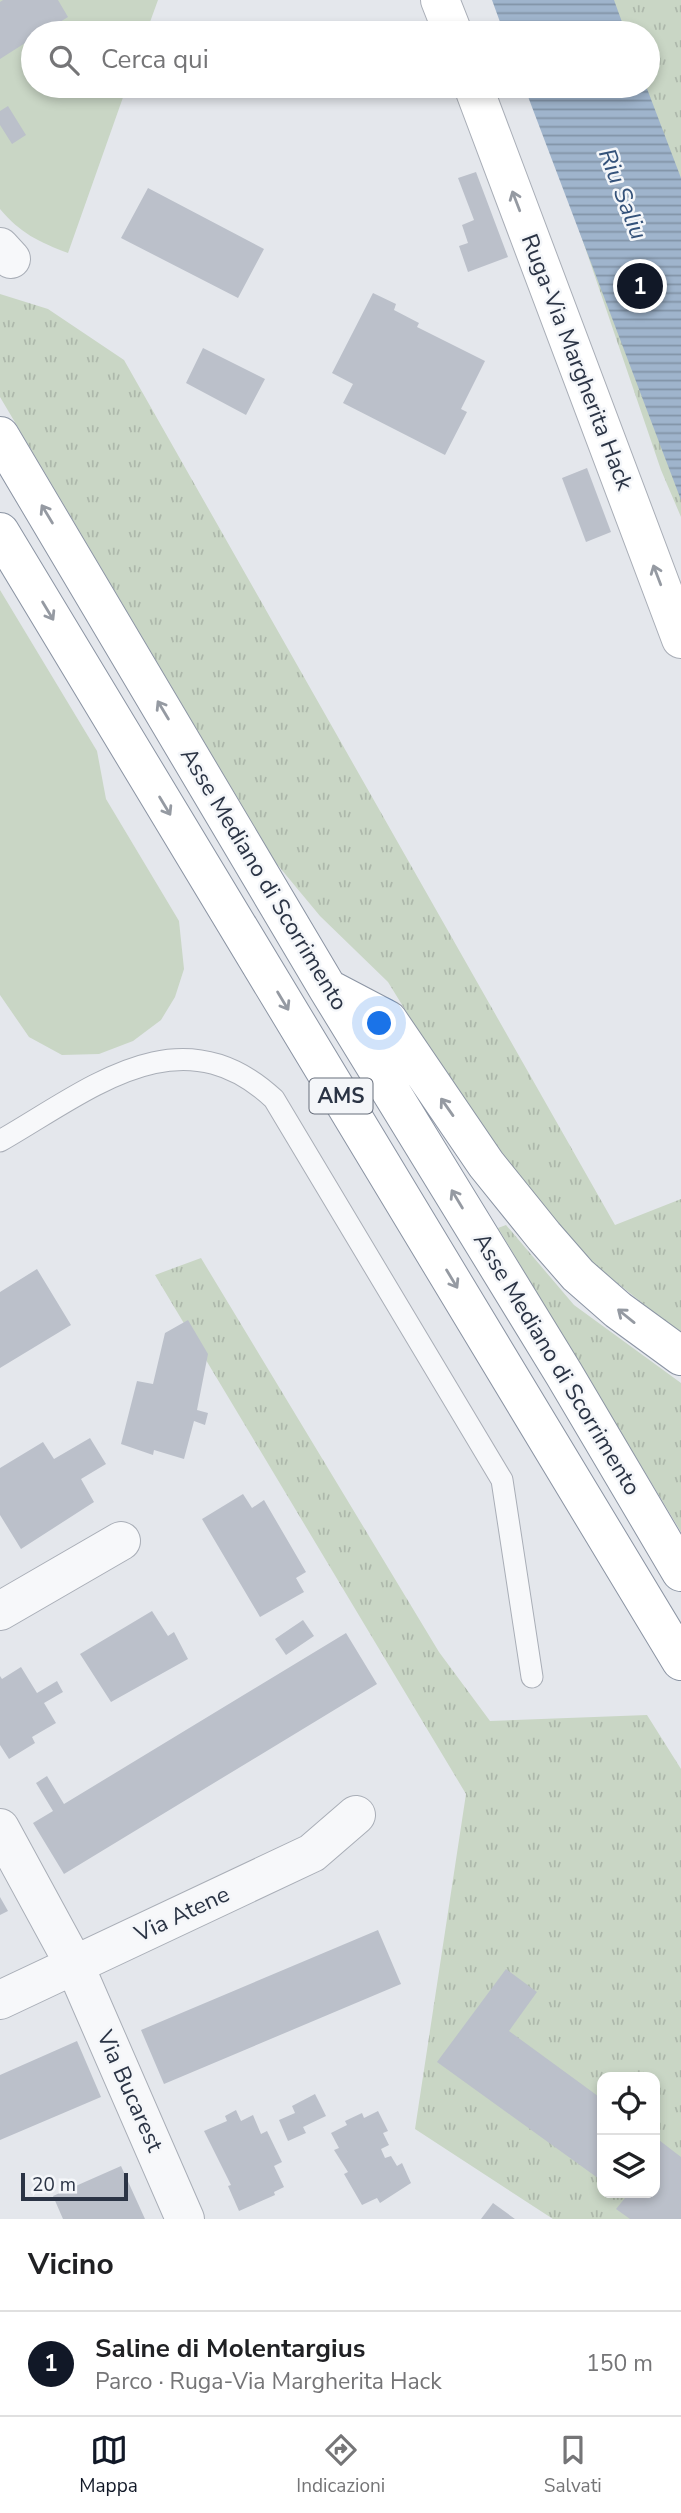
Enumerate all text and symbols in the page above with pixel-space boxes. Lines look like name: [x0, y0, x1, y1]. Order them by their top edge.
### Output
search box: [21, 21, 660, 98]
icon: search: [45, 41, 83, 79]
text: Cerca qui: [101, 42, 209, 77]
water label: Riu Saliu: [591, 144, 655, 244]
one-way arrow: [509, 191, 522, 213]
street label: Ruga-Via Margherita Hack: [514, 229, 640, 495]
pin: 1: [617, 260, 663, 312]
one-way arrow: [40, 504, 54, 524]
one-way arrow: [650, 564, 662, 586]
one-way arrow: [41, 601, 55, 621]
one-way arrow: [156, 700, 170, 720]
street label: Asse Mediano di Scorrimento: [173, 742, 355, 1016]
one-way arrow: [158, 796, 172, 816]
one-way arrow: [276, 990, 290, 1010]
your location: [362, 1006, 396, 1040]
road number: AMS: [310, 1078, 372, 1114]
one-way arrow: [440, 1098, 454, 1117]
one-way arrow: [449, 1189, 463, 1209]
street label: Asse Mediano di Scorrimento: [466, 1227, 648, 1501]
one-way arrow: [446, 1268, 460, 1288]
one-way arrow: [617, 1309, 636, 1324]
street label: Via Atene: [129, 1879, 234, 1950]
street label: Via Bucarest: [89, 2024, 171, 2157]
map controls: [597, 2072, 660, 2198]
button: locate: [597, 2072, 660, 2135]
button: layers: [597, 2135, 660, 2198]
scale bar: [21, 2170, 128, 2202]
text: 20 m: [32, 2172, 76, 2198]
text: Vicino: [28, 2244, 114, 2285]
text: Saline di Molentargius: [95, 2331, 365, 2366]
text: 1: [44, 2348, 58, 2379]
text: 150 m: [586, 2348, 653, 2379]
text: Parco · Ruga-Via Margherita Hack: [95, 2366, 442, 2397]
tab: Mappa: [79, 2431, 138, 2499]
tab: Indicazioni: [296, 2431, 385, 2499]
tab: Salvati: [544, 2431, 602, 2499]

